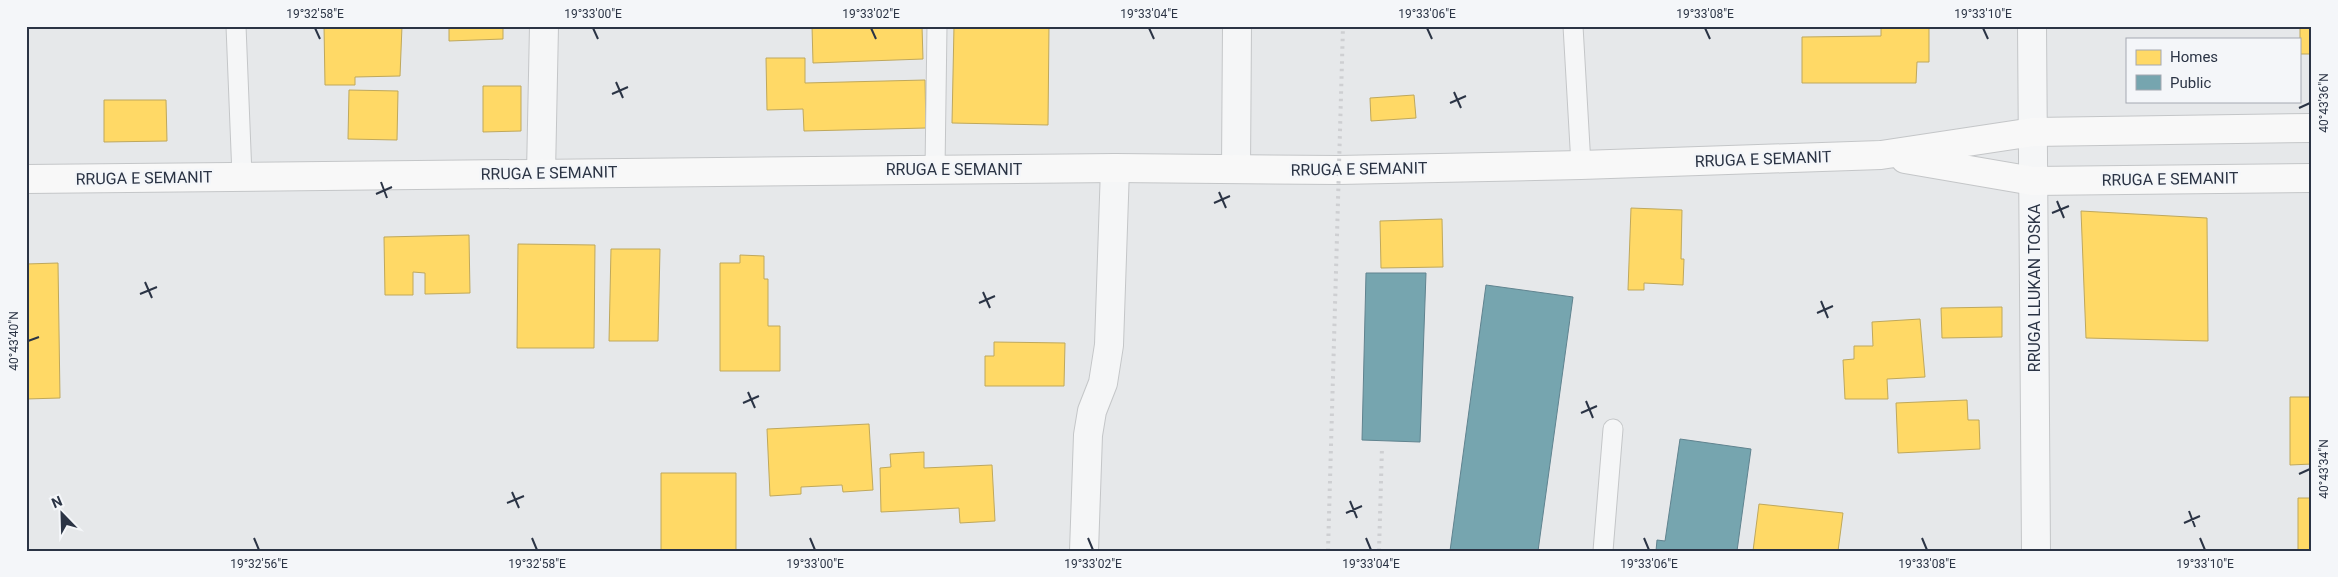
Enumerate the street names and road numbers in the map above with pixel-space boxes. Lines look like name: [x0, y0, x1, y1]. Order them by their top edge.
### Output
street label: RRUGA E SEMANIT: [1694, 147, 1832, 171]
street label: RRUGA E SEMANIT: [1291, 158, 1428, 180]
street label: RRUGA E SEMANIT: [886, 160, 1023, 179]
street label: RRUGA E SEMANIT: [481, 162, 618, 184]
street label: RRUGA E SEMANIT: [76, 167, 213, 189]
street label: RRUGA E SEMANIT: [2102, 168, 2239, 190]
street label: RRUGA LLUKAN TOSKA: [2025, 203, 2044, 372]

